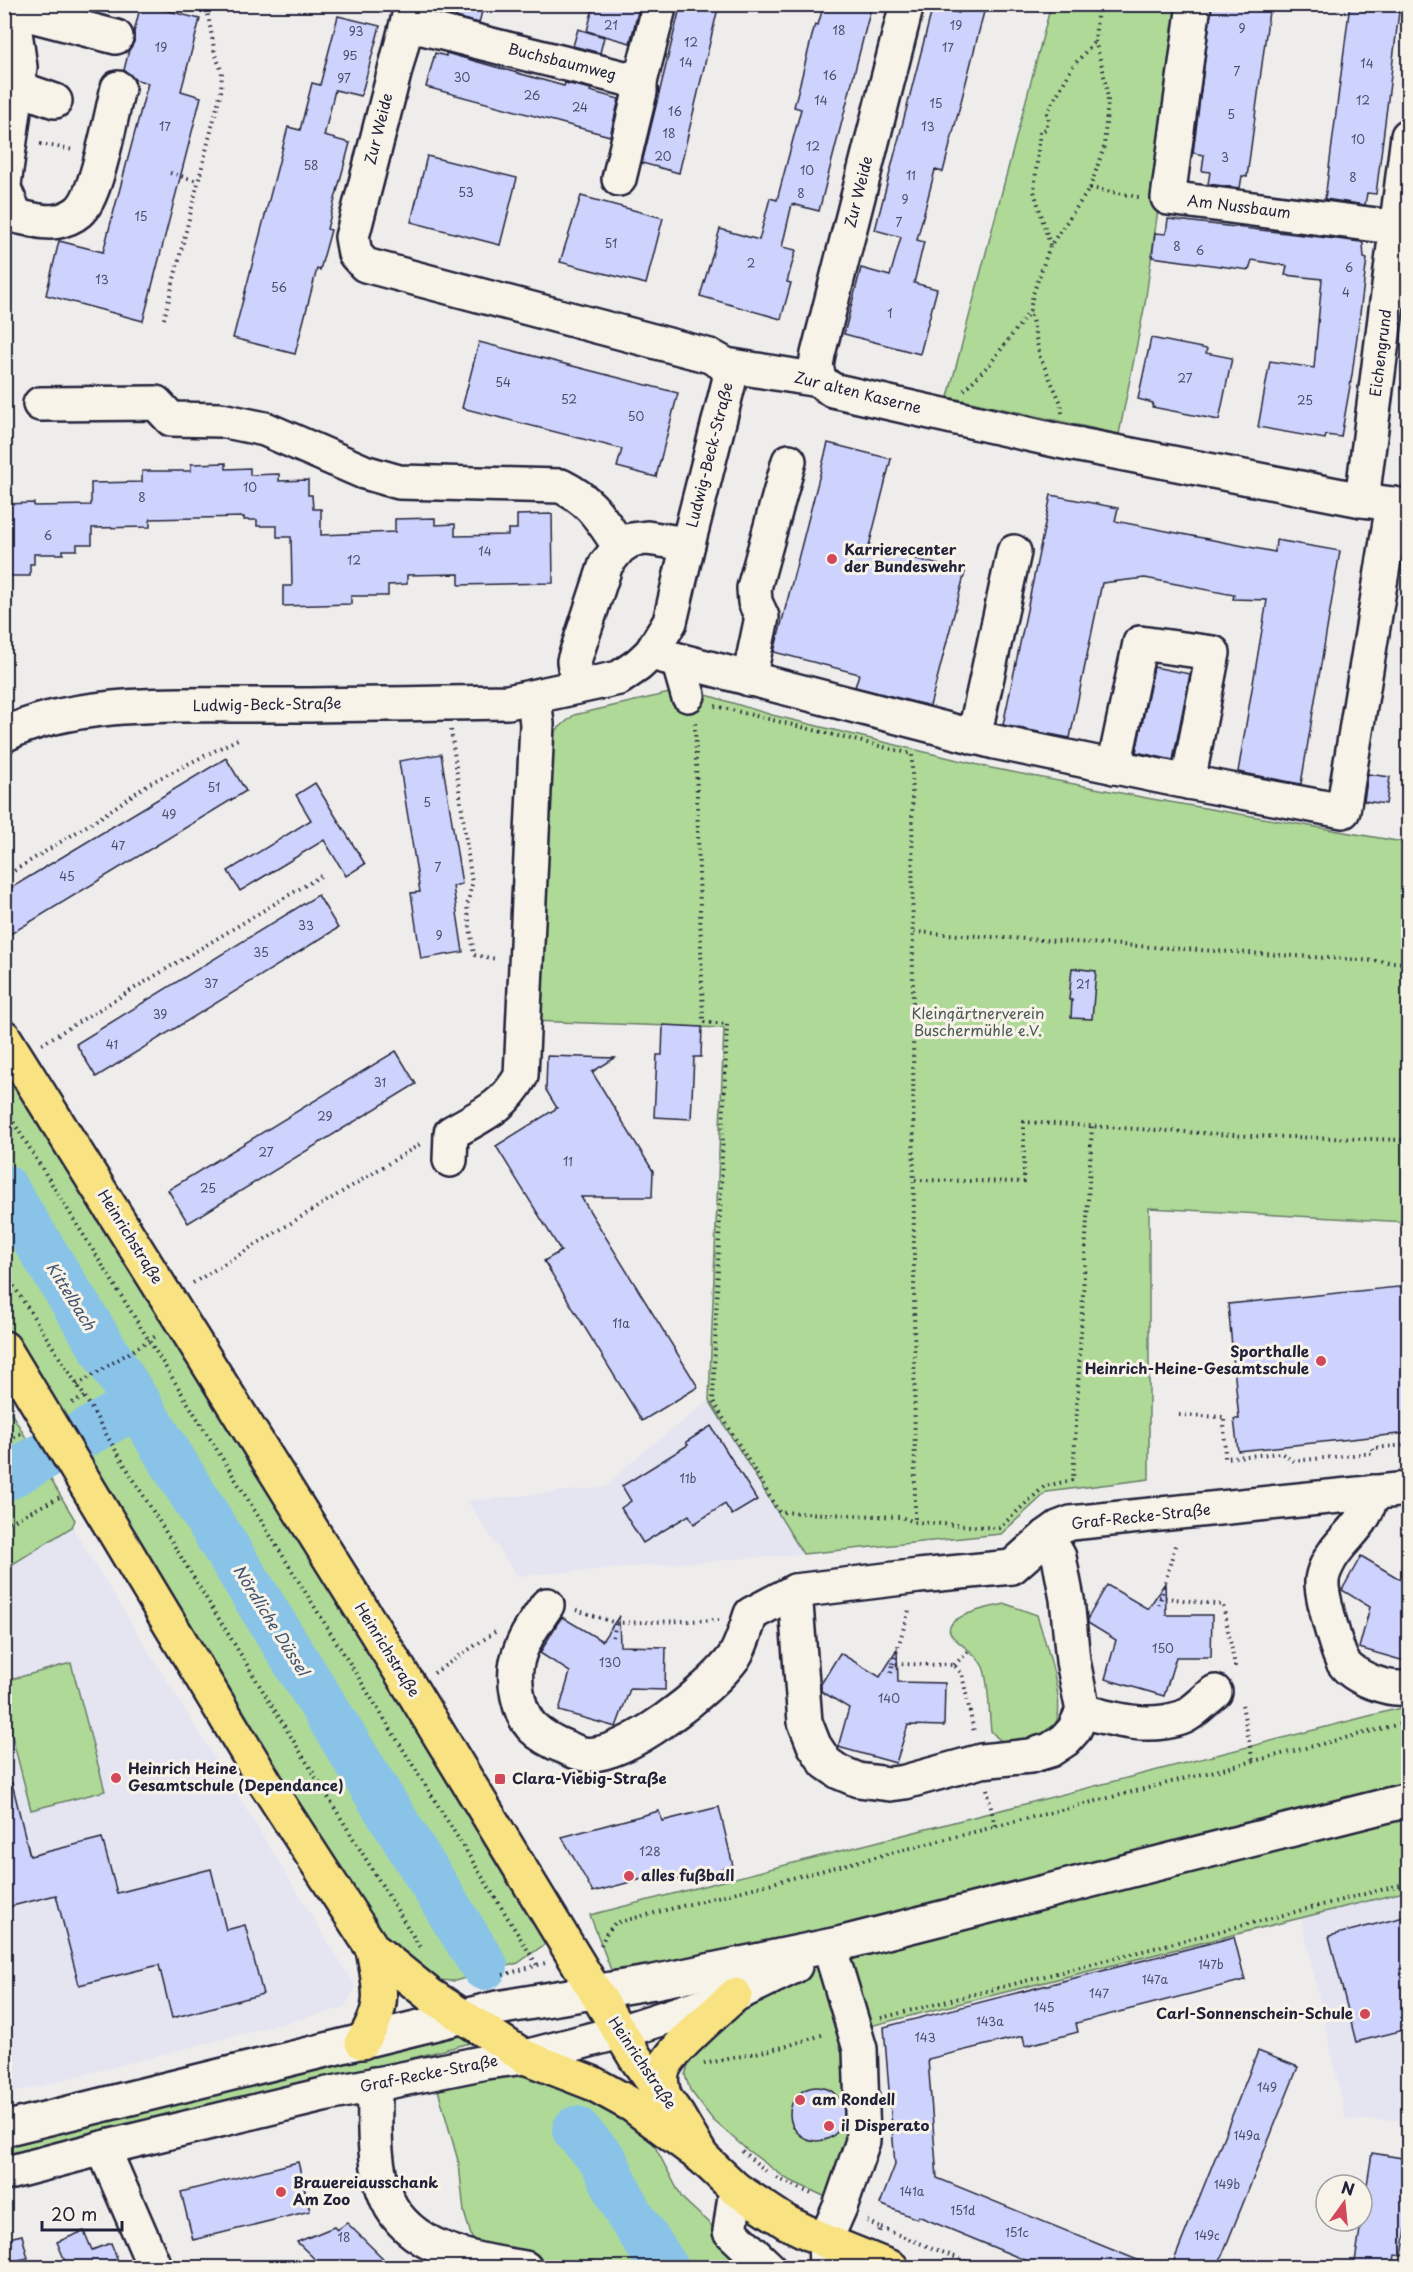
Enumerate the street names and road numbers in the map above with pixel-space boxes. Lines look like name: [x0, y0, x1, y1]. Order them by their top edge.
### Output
street label: Buchsbaumweg: [506, 36, 619, 85]
street label: Zur Weide: [358, 90, 398, 167]
street label: Zur Weide: [838, 153, 878, 230]
street label: Am Nussbaum: [1186, 188, 1292, 223]
street label: Eichengrund: [1363, 308, 1396, 398]
street label: Zur alten Kaserne: [792, 365, 924, 418]
street label: Ludwig-Beck-Straße: [679, 380, 738, 530]
street label: Ludwig-Beck-Straße: [192, 691, 342, 716]
street label: Heinrichstraße: [93, 1185, 170, 1288]
street label: Graf-Recke-Straße: [1070, 1497, 1212, 1534]
street label: Heinrichstraße: [350, 1598, 427, 1701]
street label: Heinrichstraße: [604, 2011, 683, 2113]
street label: Graf-Recke-Straße: [358, 2048, 500, 2097]

